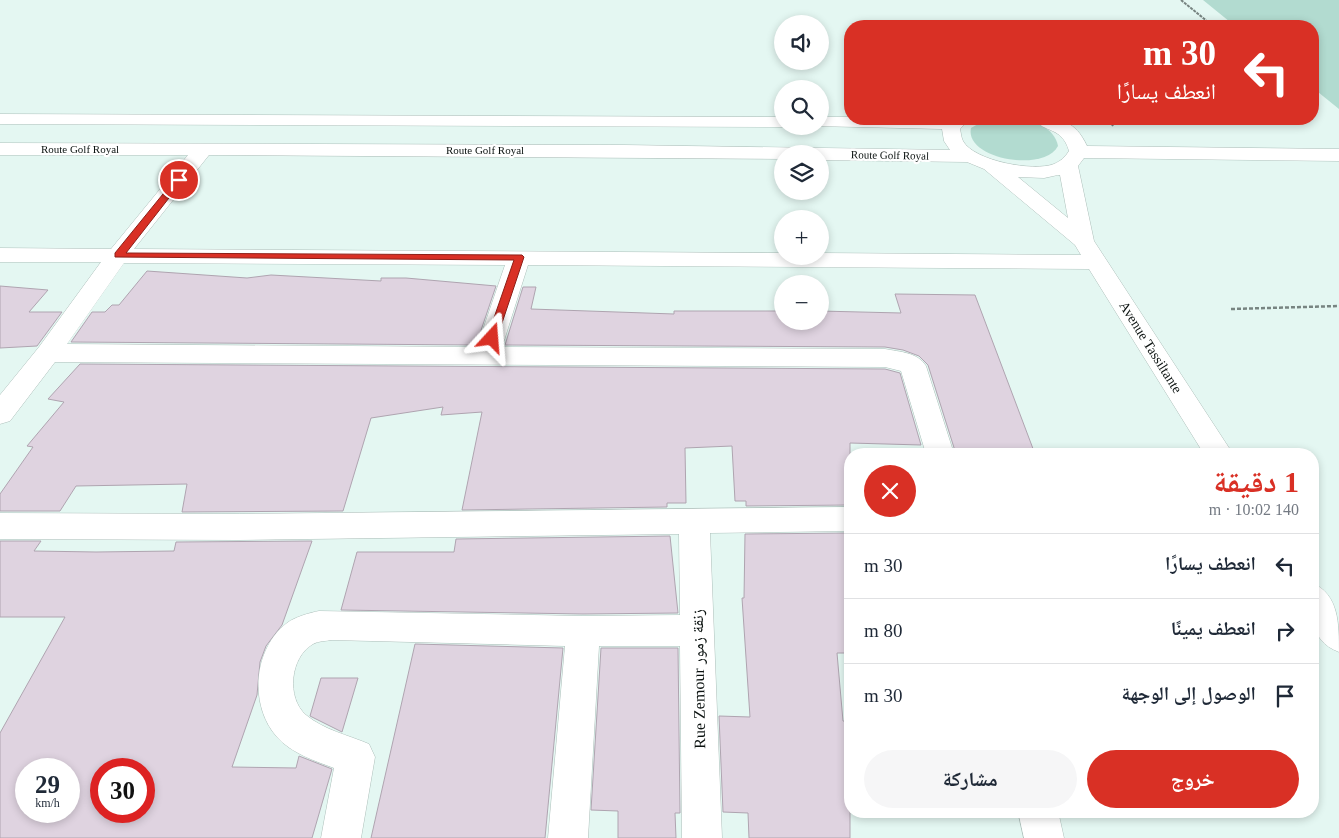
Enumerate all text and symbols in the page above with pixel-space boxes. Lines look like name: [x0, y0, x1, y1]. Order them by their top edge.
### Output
map controls: [774, 15, 829, 330]
button: sound: [774, 15, 829, 70]
text: 30 m: [1143, 34, 1216, 73]
icon: left: [1234, 40, 1299, 105]
text: انعطف يسارًا: [1117, 79, 1216, 104]
button: search: [774, 80, 829, 135]
street label: Route Golf Royal: [41, 143, 119, 155]
street label: Route Golf Royal: [446, 144, 524, 156]
button: layers: [774, 145, 829, 200]
street label: Route Golf Royal: [851, 148, 929, 162]
pin: [158, 159, 200, 201]
icon: arrive: [165, 166, 193, 194]
button: +: [774, 210, 829, 265]
button: −: [774, 275, 829, 330]
street label: Avenue Tassiltante: [1116, 299, 1185, 396]
position arrow: [465, 311, 517, 363]
button: close: [864, 465, 916, 517]
text: 1 دقيقة: [1214, 465, 1299, 498]
text: 140 m · 10:02: [1209, 501, 1299, 518]
icon: left: [1271, 552, 1299, 580]
text: انعطف يسارًا: [1165, 553, 1256, 574]
text: 30 m: [864, 555, 903, 576]
street label: Rue Zemour زنقة زمور: [689, 609, 709, 749]
icon: right: [1271, 617, 1299, 645]
text: انعطف يمينًا: [1171, 618, 1256, 639]
text: 80 m: [864, 620, 903, 641]
icon: arrive: [1271, 682, 1299, 710]
text: الوصول إلى الوجهة: [1122, 683, 1256, 704]
text: 30 m: [864, 685, 903, 706]
button: مشاركة: [864, 750, 1077, 808]
button: خروج: [1087, 750, 1299, 808]
speed limit sign: 30: [90, 758, 155, 823]
text: 29: [35, 771, 60, 798]
text: km/h: [35, 796, 60, 810]

